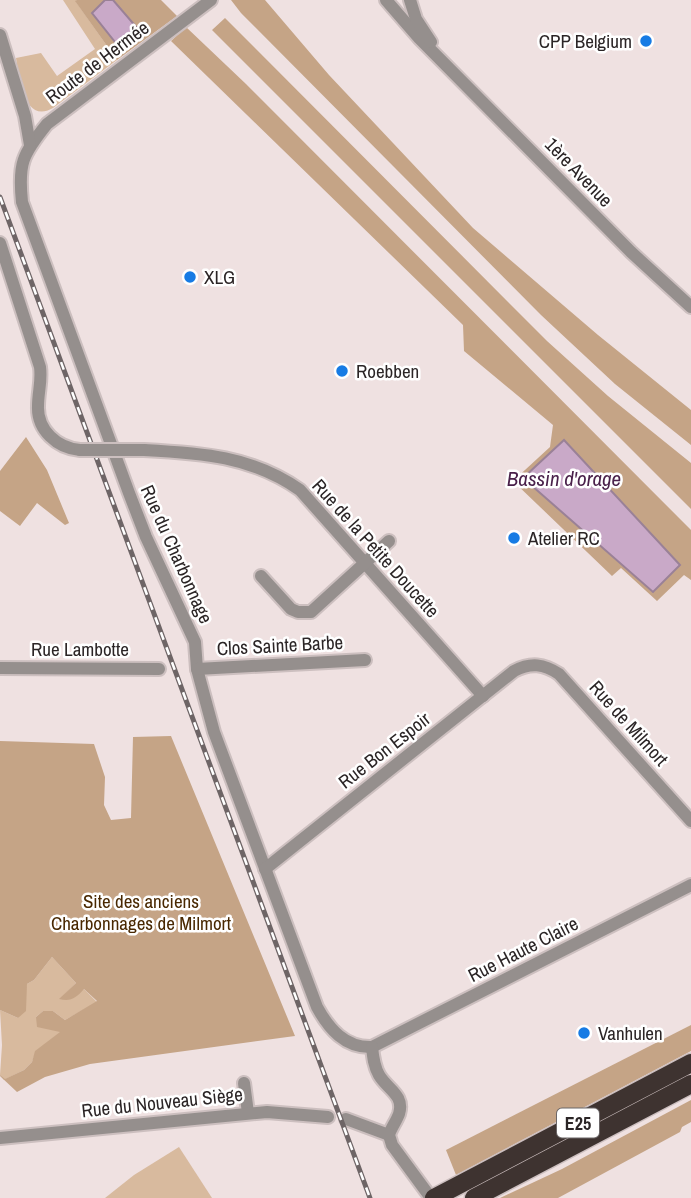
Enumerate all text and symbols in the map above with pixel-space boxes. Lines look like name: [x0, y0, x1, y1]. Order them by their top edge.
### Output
street label: Route de Hermée: [40, 15, 154, 109]
place label: CPP Belgium: [539, 28, 632, 54]
marker: CPP Belgium: [638, 33, 654, 49]
street label: 1ère Avenue: [539, 132, 619, 212]
place label: XLG: [204, 264, 235, 290]
marker: XLG: [182, 269, 198, 285]
place label: Roebben: [356, 358, 419, 384]
marker: Roebben: [334, 363, 350, 379]
water label: Bassin d'orage: [507, 464, 621, 493]
street label: Rue de la Petite Doucette: [307, 473, 445, 623]
street label: Rue du Charbonnage: [135, 481, 219, 627]
place label: Atelier RC: [527, 525, 600, 551]
marker: Atelier RC: [506, 530, 522, 546]
street label: Clos Sainte Barbe: [216, 629, 344, 661]
street label: Rue Lambotte: [31, 636, 129, 662]
street label: Rue de Milmort: [584, 675, 675, 772]
street label: Rue Bon Espoir: [333, 705, 436, 794]
park label: Site des anciens Charbonnages de Milmort: [51, 888, 232, 936]
street label: Rue Haute Claire: [463, 910, 583, 988]
place label: Vanhulen: [598, 1020, 663, 1046]
marker: Vanhulen: [576, 1025, 592, 1041]
street label: Rue du Nouveau Siège: [80, 1081, 244, 1123]
road number: E25: [557, 1108, 599, 1138]

